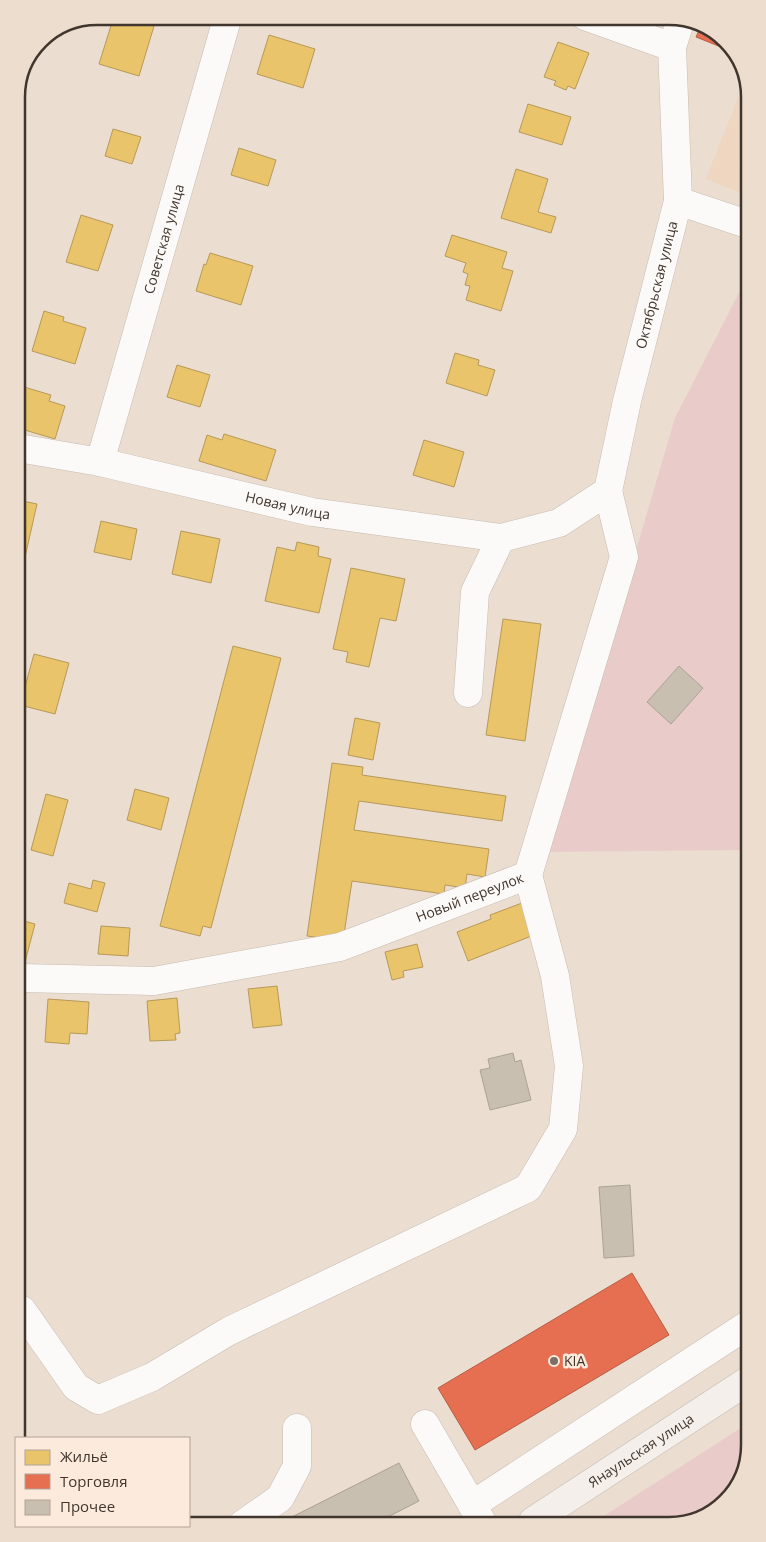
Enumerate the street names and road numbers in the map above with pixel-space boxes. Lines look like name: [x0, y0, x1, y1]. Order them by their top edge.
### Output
street label: Советская улица: [139, 182, 188, 296]
street label: Октябрьская улица: [631, 219, 682, 351]
street label: Новая улица: [244, 487, 331, 523]
street label: Новый переулок: [413, 867, 527, 926]
street label: Янаульская улица: [584, 1409, 697, 1491]

